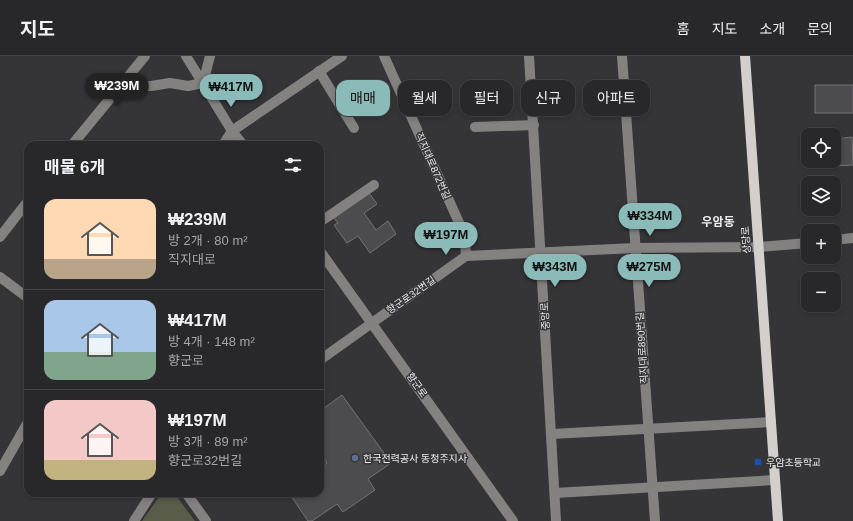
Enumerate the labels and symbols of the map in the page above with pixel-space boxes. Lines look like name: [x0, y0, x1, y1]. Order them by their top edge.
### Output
pin: ₩239M: [89, 73, 145, 107]
pin: ₩417M: [203, 74, 259, 108]
street label: 직지대로872번길: [413, 131, 453, 201]
pin: ₩334M: [622, 203, 678, 237]
district label: 우암동: [701, 215, 735, 229]
pin: ₩197M: [418, 222, 474, 256]
street label: 상당로: [740, 226, 752, 254]
pin: ₩343M: [527, 254, 583, 288]
pin: ₩275M: [621, 254, 677, 288]
street label: 향군로32번길: [384, 274, 438, 316]
street label: 중앙로: [539, 302, 551, 330]
street label: 직지대로890번길: [634, 312, 650, 384]
street label: 향군로: [405, 371, 429, 399]
marker: 한국전력공사 동청주지사: [350, 453, 360, 463]
place label: 한국전력공사 동청주지사: [363, 453, 468, 464]
marker: 우암초등학교: [753, 457, 763, 467]
place label: 우암초등학교: [766, 457, 821, 468]

